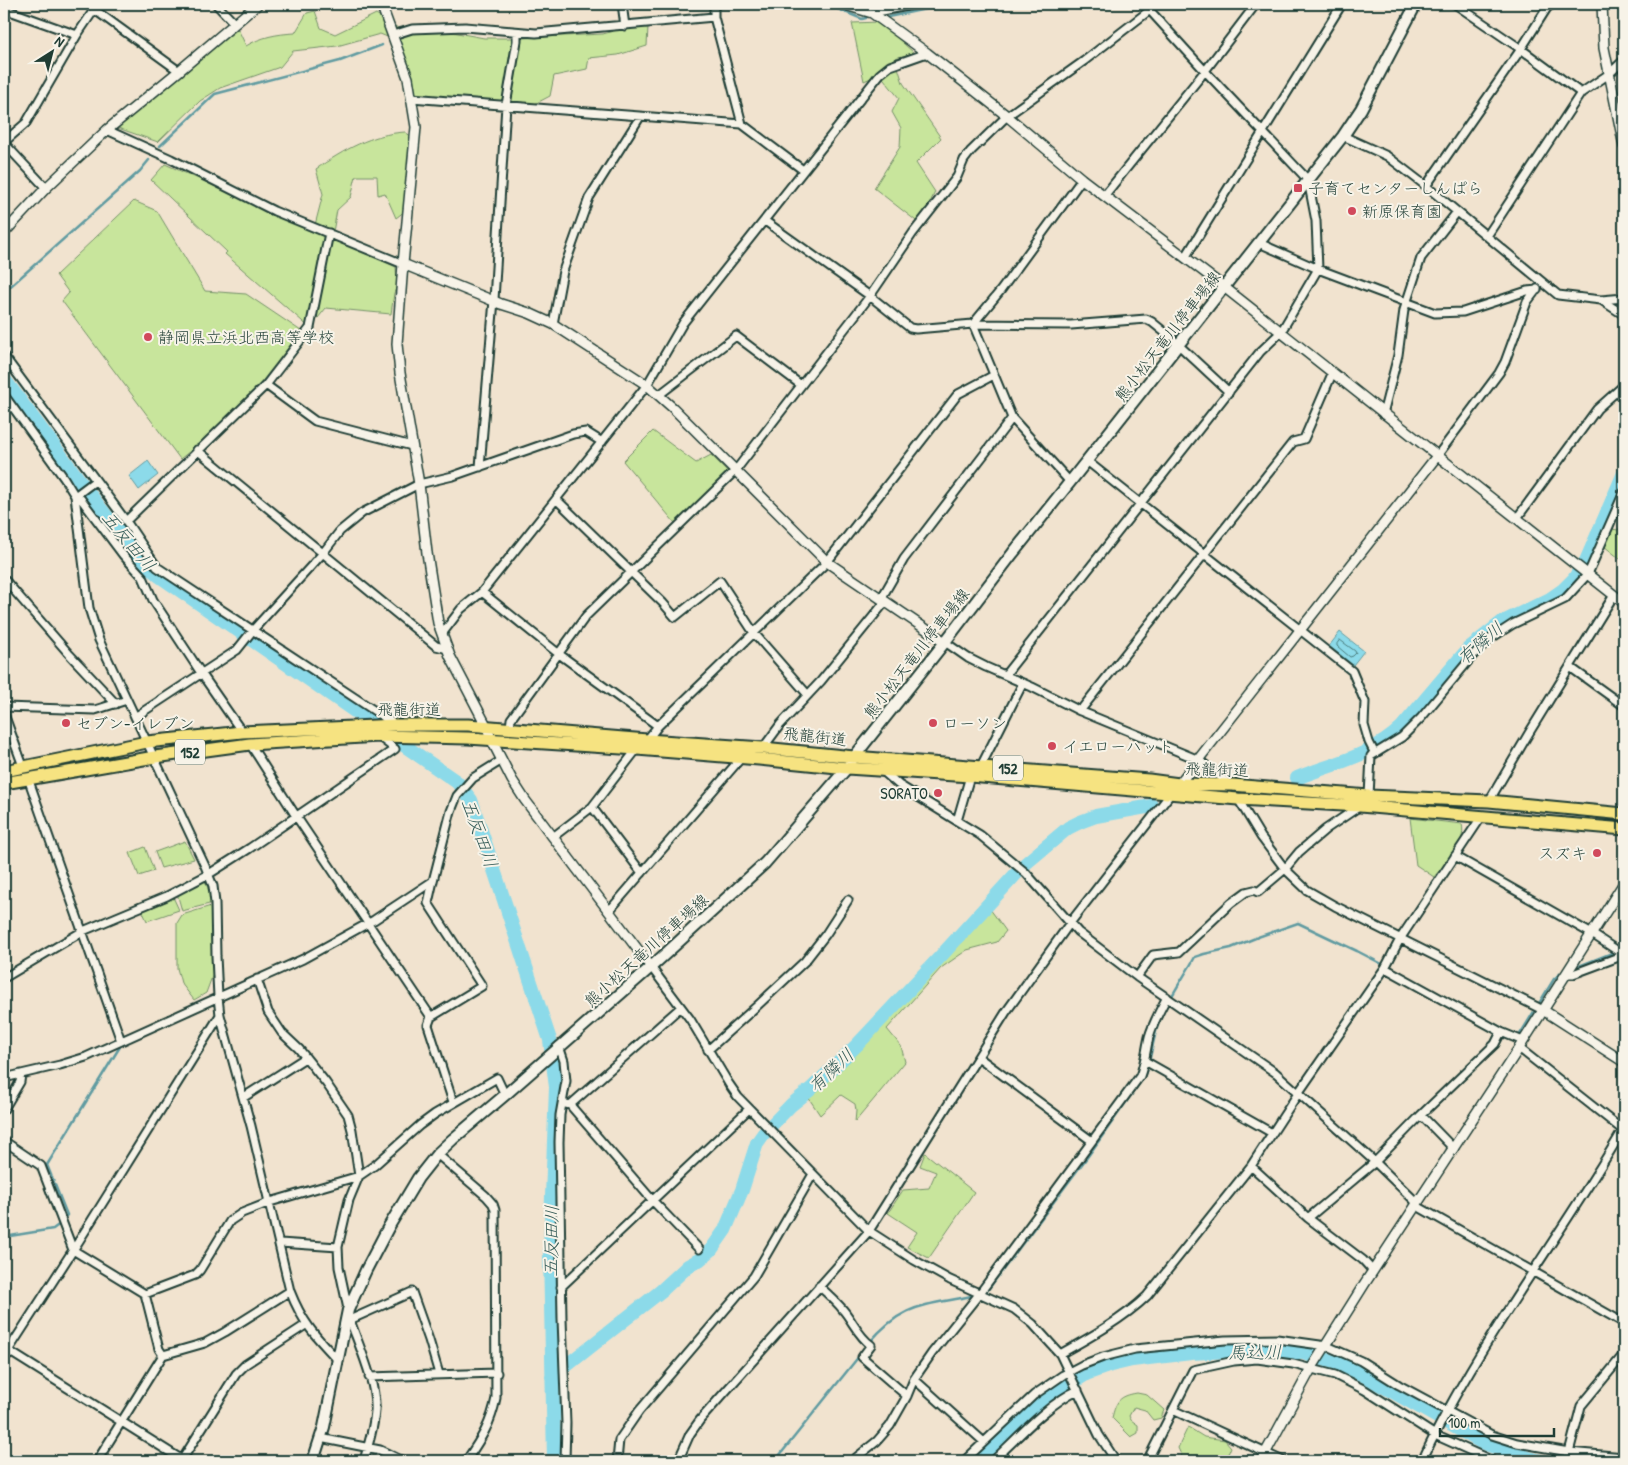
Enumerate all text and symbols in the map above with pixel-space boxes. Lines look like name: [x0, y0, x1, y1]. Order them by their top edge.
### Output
north arrow: [28, 28, 78, 78]
text: N: [51, 31, 69, 51]
place label: 子育てセンターしんぱら: [1308, 177, 1483, 199]
marker: 子育てセンターしんぱら: [1292, 182, 1304, 194]
place label: 新原保育園: [1362, 200, 1442, 222]
marker: 新原保育園: [1346, 205, 1358, 217]
street label: 熊小松天竜川停車場線: [1109, 266, 1225, 406]
place label: 静岡県立浜北西高等学校: [158, 326, 334, 348]
marker: 静岡県立浜北西高等学校: [142, 331, 154, 343]
water label: 五反田川: [96, 505, 162, 577]
street label: 熊小松天竜川停車場線: [858, 583, 974, 723]
water label: 有隣川: [1451, 616, 1509, 670]
street label: 飛龍街道: [377, 698, 441, 720]
place label: セブン-イレブン: [76, 712, 194, 734]
place label: ローソン: [943, 712, 1007, 734]
marker: セブン-イレブン: [60, 717, 72, 729]
marker: ローソン: [927, 717, 939, 729]
street label: 飛龍街道: [782, 722, 848, 750]
place label: イエローハット: [1062, 735, 1174, 757]
road number: 152: [175, 740, 205, 764]
marker: イエローハット: [1046, 740, 1058, 752]
road number: 152: [993, 756, 1023, 780]
street label: 飛龍街道: [1185, 757, 1249, 781]
place label: SORATO: [880, 782, 928, 804]
marker: SORATO: [932, 787, 944, 799]
water label: 五反田川: [456, 795, 504, 871]
place label: スズキ: [1538, 842, 1587, 864]
marker: スズキ: [1591, 847, 1603, 859]
street label: 熊小松天竜川停車場線: [579, 888, 713, 1012]
water label: 有隣川: [803, 1042, 859, 1098]
water label: 五反田川: [538, 1205, 564, 1277]
water label: 馬込川: [1228, 1339, 1282, 1365]
scale bar: [1440, 1405, 1554, 1437]
text: 100 m: [1448, 1412, 1481, 1433]

